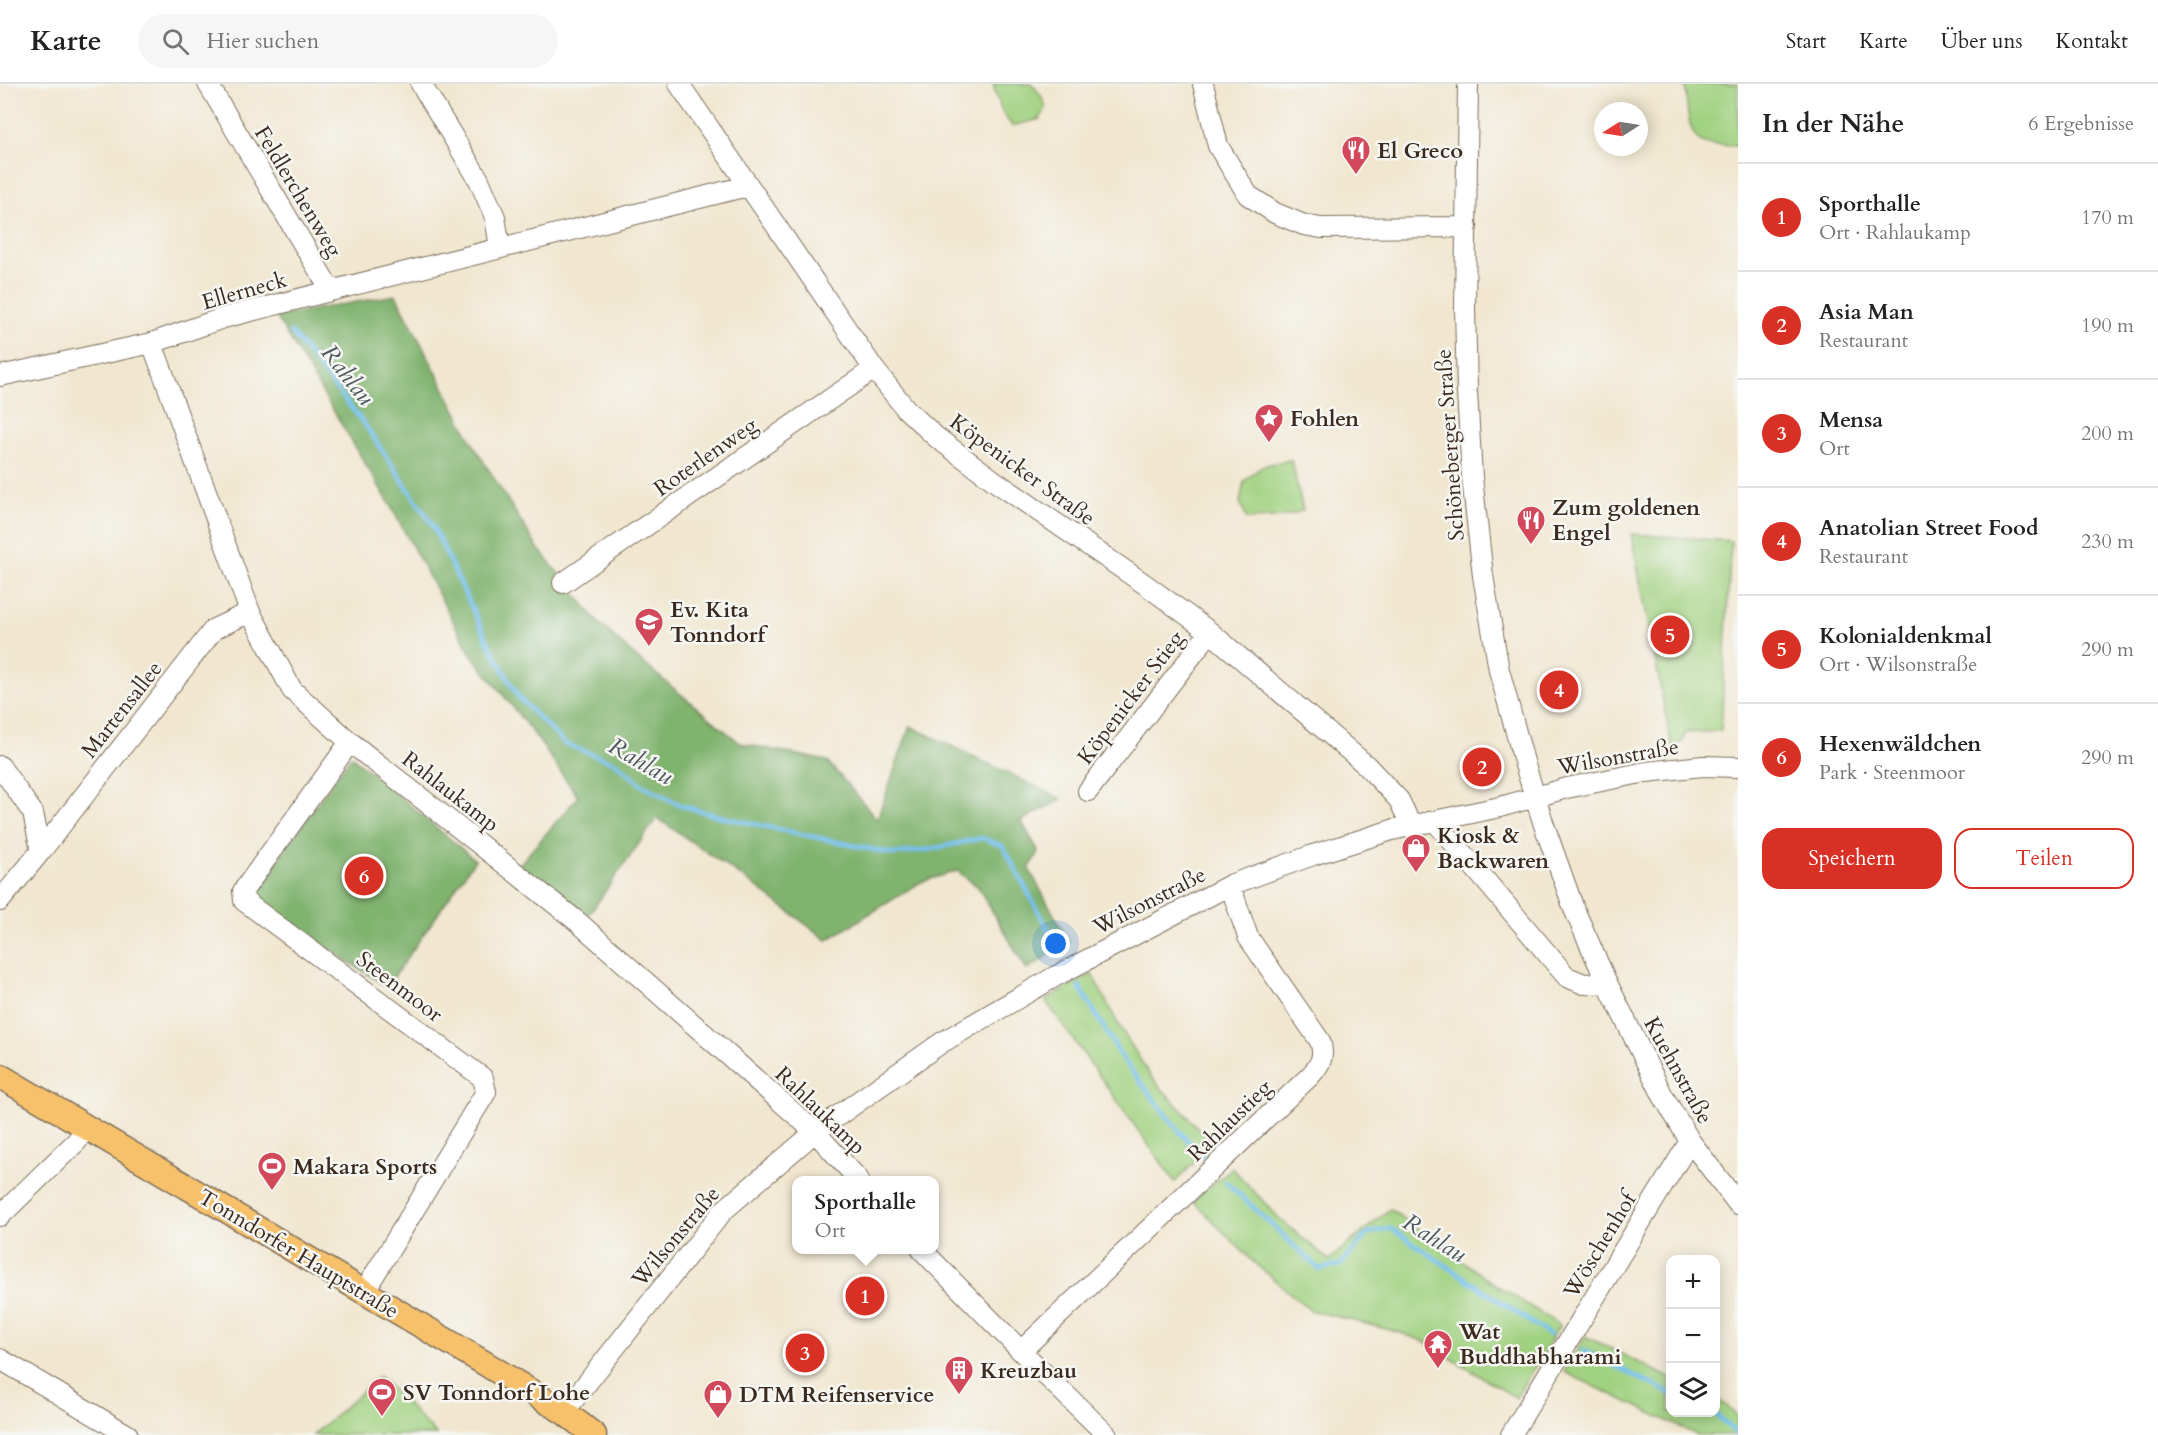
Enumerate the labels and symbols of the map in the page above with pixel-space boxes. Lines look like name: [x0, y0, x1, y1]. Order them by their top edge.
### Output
north arrow: [1594, 102, 1648, 156]
street label: Feldlerchenweg: [247, 120, 349, 263]
restaurant icon: El Greco: [1340, 134, 1372, 176]
place label: El Greco: [1377, 136, 1463, 166]
street label: Ellerneck: [198, 264, 290, 317]
water label: Rahlau: [313, 338, 382, 413]
street label: Schöneberger Straße: [1428, 348, 1472, 542]
place icon: Fohlen: [1253, 402, 1285, 444]
place label: Fohlen: [1290, 404, 1359, 434]
street label: Köpenicker Straße: [944, 407, 1101, 533]
street label: Roterlenweg: [648, 410, 764, 504]
place label: Zum goldenen Engel: [1552, 493, 1700, 548]
restaurant icon: Zum goldenen Engel: [1515, 504, 1547, 546]
place label: Ev. Kita Tonndorf: [670, 595, 768, 650]
school or university icon: Ev. Kita Tonndorf: [633, 606, 665, 648]
pin: 5: [1650, 612, 1690, 658]
street label: Köpenicker Stieg: [1070, 624, 1192, 771]
street label: Martensallee: [74, 655, 169, 764]
pin: 4: [1540, 668, 1578, 712]
water label: Rahlau: [602, 730, 679, 793]
street label: Wilsonstraße: [1554, 732, 1681, 783]
street label: Rahlaukamp: [396, 744, 505, 839]
pin: 2: [1462, 744, 1502, 790]
place label: Kiosk & Backwaren: [1437, 821, 1549, 876]
shop icon: Kiosk & Backwaren: [1400, 832, 1432, 874]
pin: 6: [344, 854, 384, 898]
street label: Wilsonstraße: [1087, 860, 1211, 943]
your location: [1041, 929, 1070, 958]
street label: Steenmoor: [350, 944, 449, 1030]
street label: Kuehnstraße: [1636, 1012, 1720, 1129]
street label: Rahlaukamp: [768, 1060, 872, 1162]
street label: Rahlaustieg: [1181, 1072, 1279, 1169]
sports icon: Makara Sports: [256, 1150, 288, 1192]
place label: Makara Sports: [293, 1152, 437, 1182]
street label: Wilsonstraße: [624, 1180, 727, 1294]
street label: Tonndorfer Hauptstraße: [193, 1182, 404, 1326]
street label: Wöschenhof: [1556, 1184, 1645, 1305]
water label: Rahlau: [1396, 1206, 1473, 1271]
pin: 1: [846, 1274, 884, 1318]
place label: Wat Buddhabharami: [1458, 1317, 1622, 1372]
temple icon: Wat Buddhabharami: [1422, 1328, 1454, 1370]
pin: 3: [786, 1330, 824, 1376]
building icon: Kreuzbau: [943, 1354, 975, 1396]
place label: Kreuzbau: [980, 1356, 1077, 1386]
sports icon: SV Tonndorf Lohe: [366, 1376, 398, 1418]
place label: SV Tonndorf Lohe: [403, 1378, 590, 1408]
shop icon: DTM Reifenservice: [702, 1378, 734, 1420]
place label: DTM Reifenservice: [739, 1380, 934, 1410]

